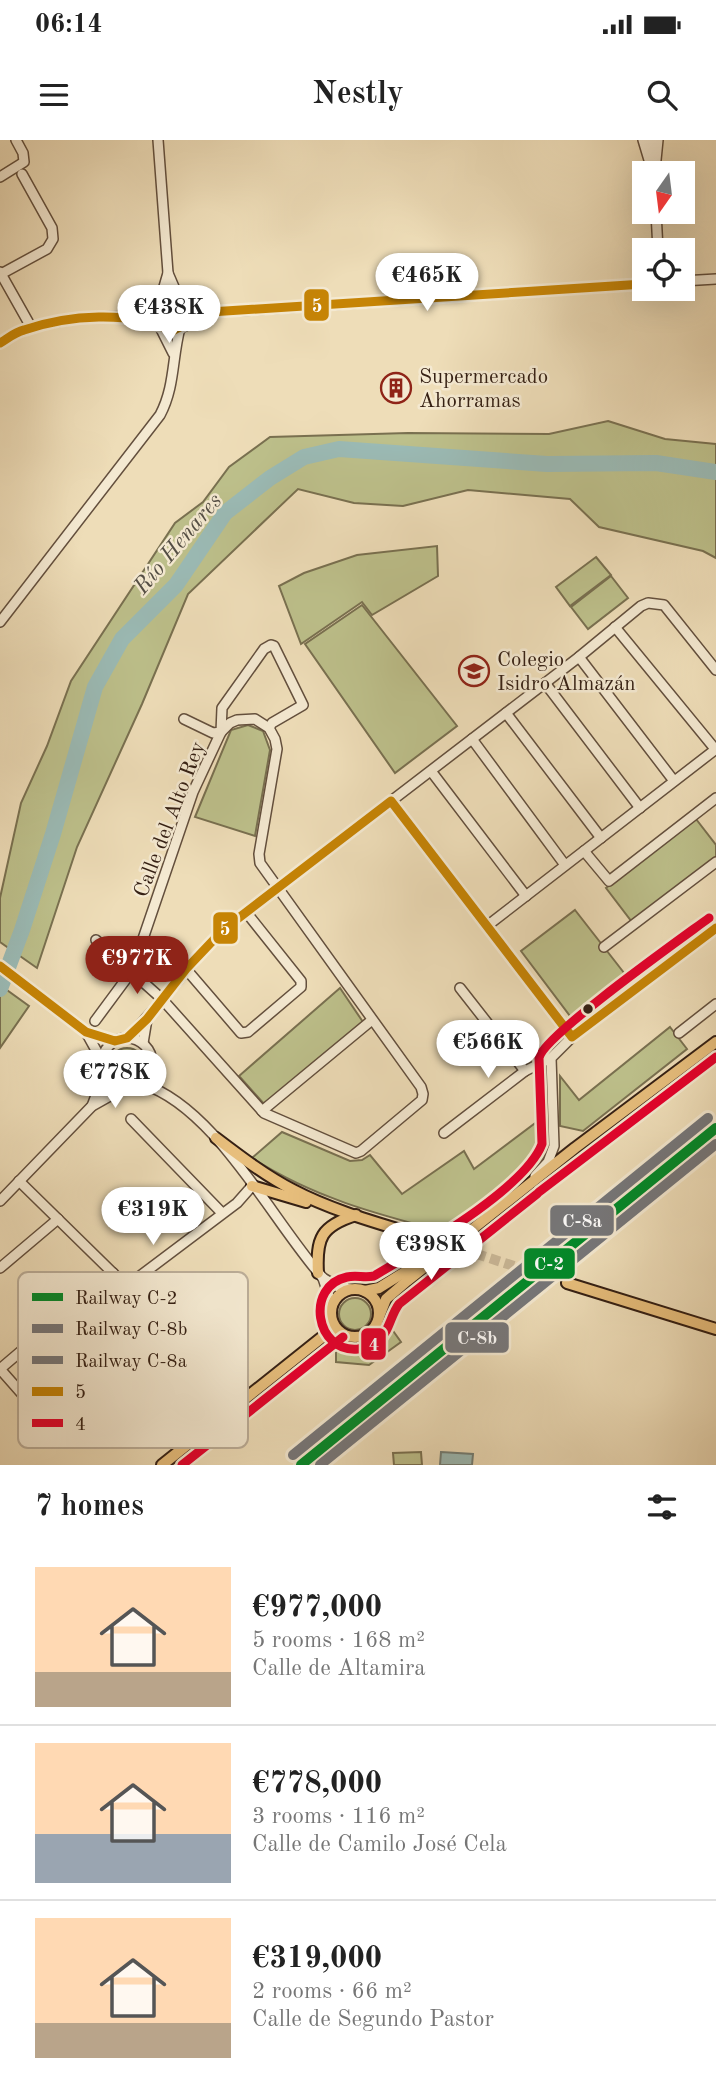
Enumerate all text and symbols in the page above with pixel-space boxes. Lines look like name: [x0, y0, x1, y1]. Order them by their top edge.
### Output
text: 06:14: [35, 12, 103, 38]
icon: menu: [35, 76, 73, 114]
icon: search: [643, 76, 681, 114]
text: Nestly: [312, 79, 404, 111]
north arrow: [632, 161, 695, 224]
map controls: [632, 161, 695, 301]
button: locate: [632, 238, 695, 301]
pin: €465K: [378, 254, 476, 313]
text: €465K: [391, 264, 463, 287]
pin: €438K: [120, 286, 218, 345]
line badge: 5: [303, 288, 330, 322]
text: €438K: [133, 296, 205, 319]
text: 5: [311, 298, 323, 317]
place label: Supermercado Ahorramas: [419, 367, 548, 412]
building icon: Supermercado Ahorramas: [379, 371, 413, 405]
water label: Río Henares: [129, 489, 227, 599]
place label: Colegio Isidro Almazán: [497, 650, 636, 695]
school or university icon: Colegio Isidro Almazán: [457, 654, 491, 688]
street label: Calle del Alto Rey: [131, 739, 210, 900]
line badge: 5: [212, 911, 239, 945]
text: 5: [219, 921, 231, 940]
pin: €977K: [88, 936, 186, 996]
text: €977K: [101, 947, 173, 970]
unlabelled marker: [581, 1002, 595, 1016]
pin: €566K: [439, 1020, 537, 1080]
text: €566K: [452, 1031, 524, 1054]
pin: €778K: [66, 1051, 164, 1110]
text: €778K: [79, 1061, 151, 1084]
pin: €319K: [104, 1188, 202, 1247]
text: €319K: [117, 1198, 189, 1221]
line badge: C-8a: [549, 1204, 615, 1237]
text: C-8a: [562, 1213, 602, 1232]
pin: €398K: [382, 1222, 480, 1282]
text: €398K: [395, 1233, 467, 1256]
line badge: C-2: [523, 1247, 576, 1280]
text: C-2: [534, 1256, 564, 1275]
legend: [18, 1272, 248, 1448]
text: Railway C-2: [75, 1290, 178, 1309]
text: Railway C-8b: [75, 1321, 187, 1340]
line badge: C-8b: [444, 1321, 510, 1354]
line badge: 4: [360, 1327, 387, 1361]
text: C-8b: [457, 1330, 497, 1349]
text: 4: [368, 1337, 380, 1356]
text: Railway C-8a: [75, 1353, 188, 1372]
text: 5: [75, 1384, 86, 1403]
text: 4: [75, 1416, 86, 1435]
icon: filters: [643, 1488, 681, 1526]
text: 7 homes: [35, 1492, 144, 1522]
text: €977,000: [252, 1593, 382, 1623]
icon: home: [91, 1595, 175, 1679]
text: 5 rooms · 168 m²: [252, 1629, 425, 1652]
text: Calle de Altamira: [252, 1657, 426, 1680]
text: €778,000: [252, 1769, 382, 1799]
icon: home: [91, 1771, 175, 1855]
text: 3 rooms · 116 m²: [252, 1805, 425, 1828]
text: Calle de Camilo José Cela: [252, 1833, 507, 1856]
text: €319,000: [252, 1944, 382, 1974]
icon: home: [91, 1946, 175, 2030]
text: 2 rooms · 66 m²: [252, 1980, 412, 2003]
text: Calle de Segundo Pastor: [252, 2008, 494, 2031]

